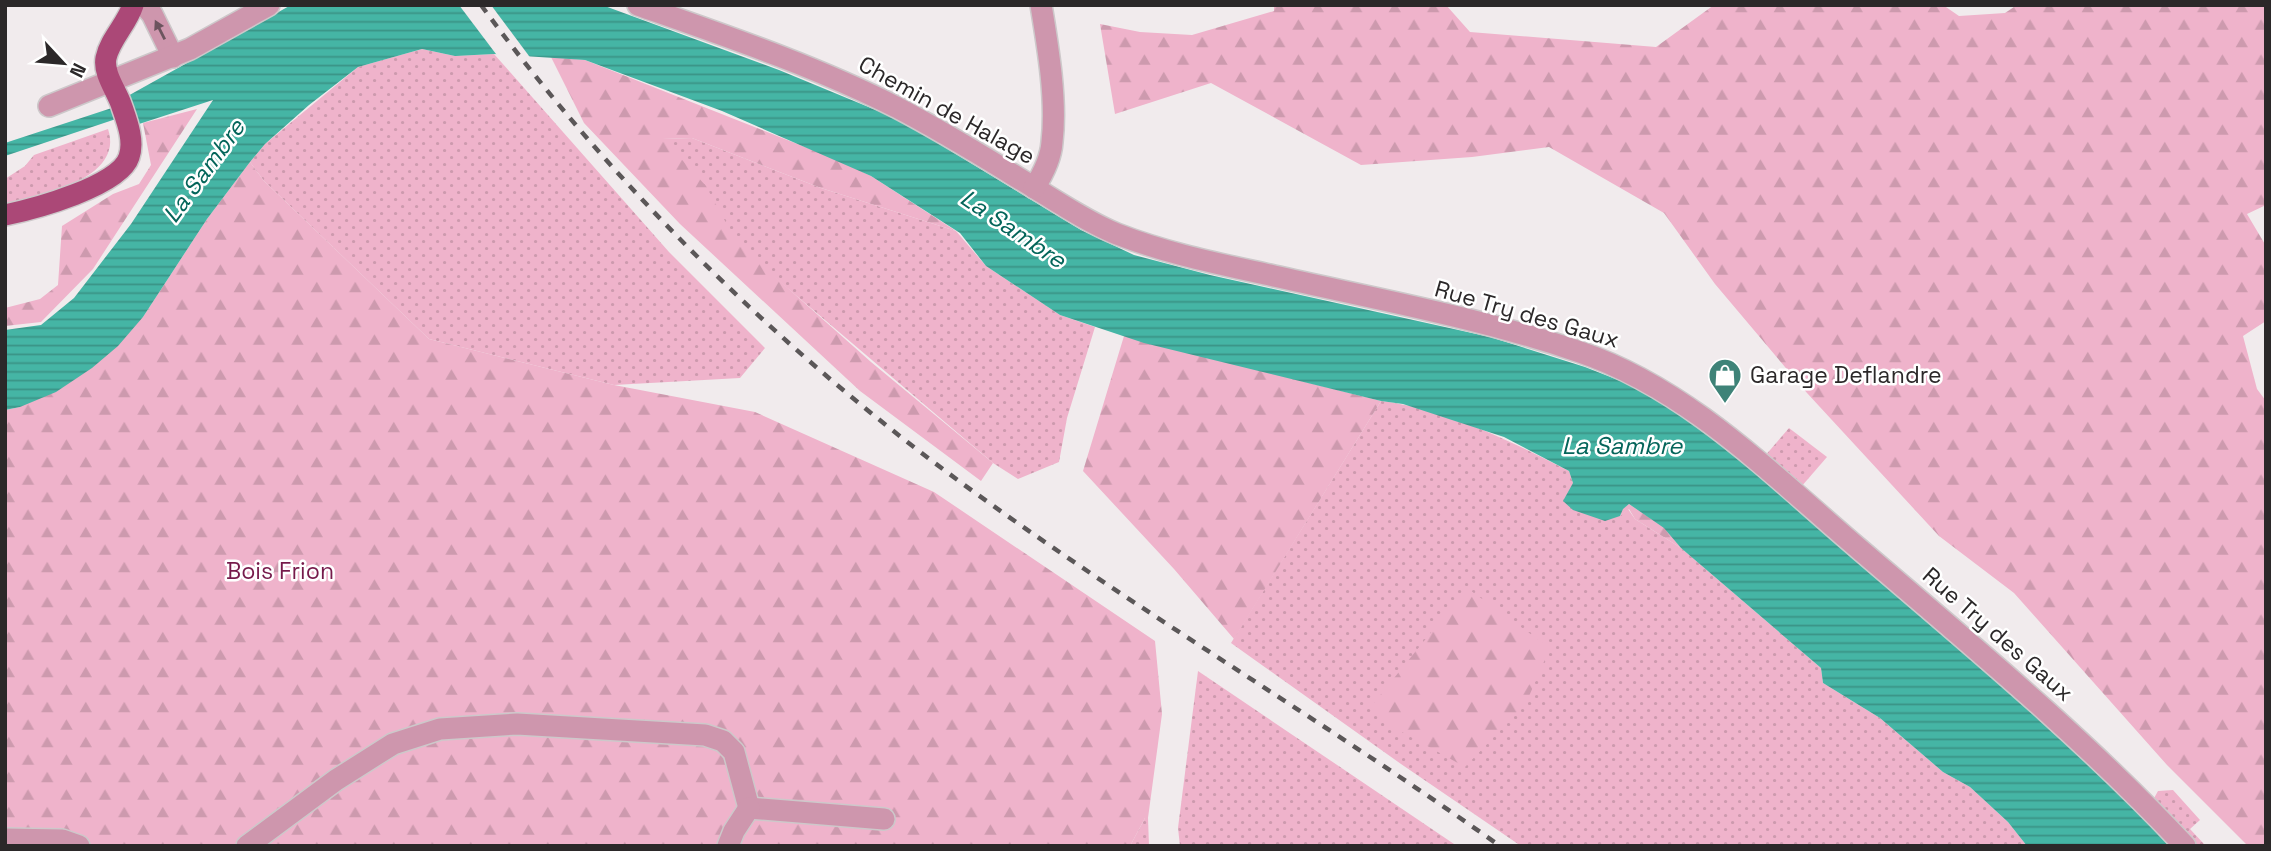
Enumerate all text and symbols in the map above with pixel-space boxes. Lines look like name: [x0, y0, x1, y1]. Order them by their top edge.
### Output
one-way arrow: [155, 20, 166, 40]
north arrow: [28, 28, 98, 98]
street label: Chemin de Halage: [853, 49, 1041, 171]
text: N: [64, 59, 92, 81]
water label: La Sambre: [156, 112, 252, 229]
water label: La Sambre: [955, 182, 1073, 276]
street label: Rue Try des Gaux: [1431, 273, 1623, 355]
shop icon: Garage Deflandre: [1706, 356, 1744, 405]
place label: Garage Deflandre: [1750, 360, 1942, 390]
water label: La Sambre: [1562, 430, 1683, 461]
park label: Bois Frion: [226, 556, 334, 586]
street label: Rue Try des Gaux: [1916, 560, 2080, 708]

